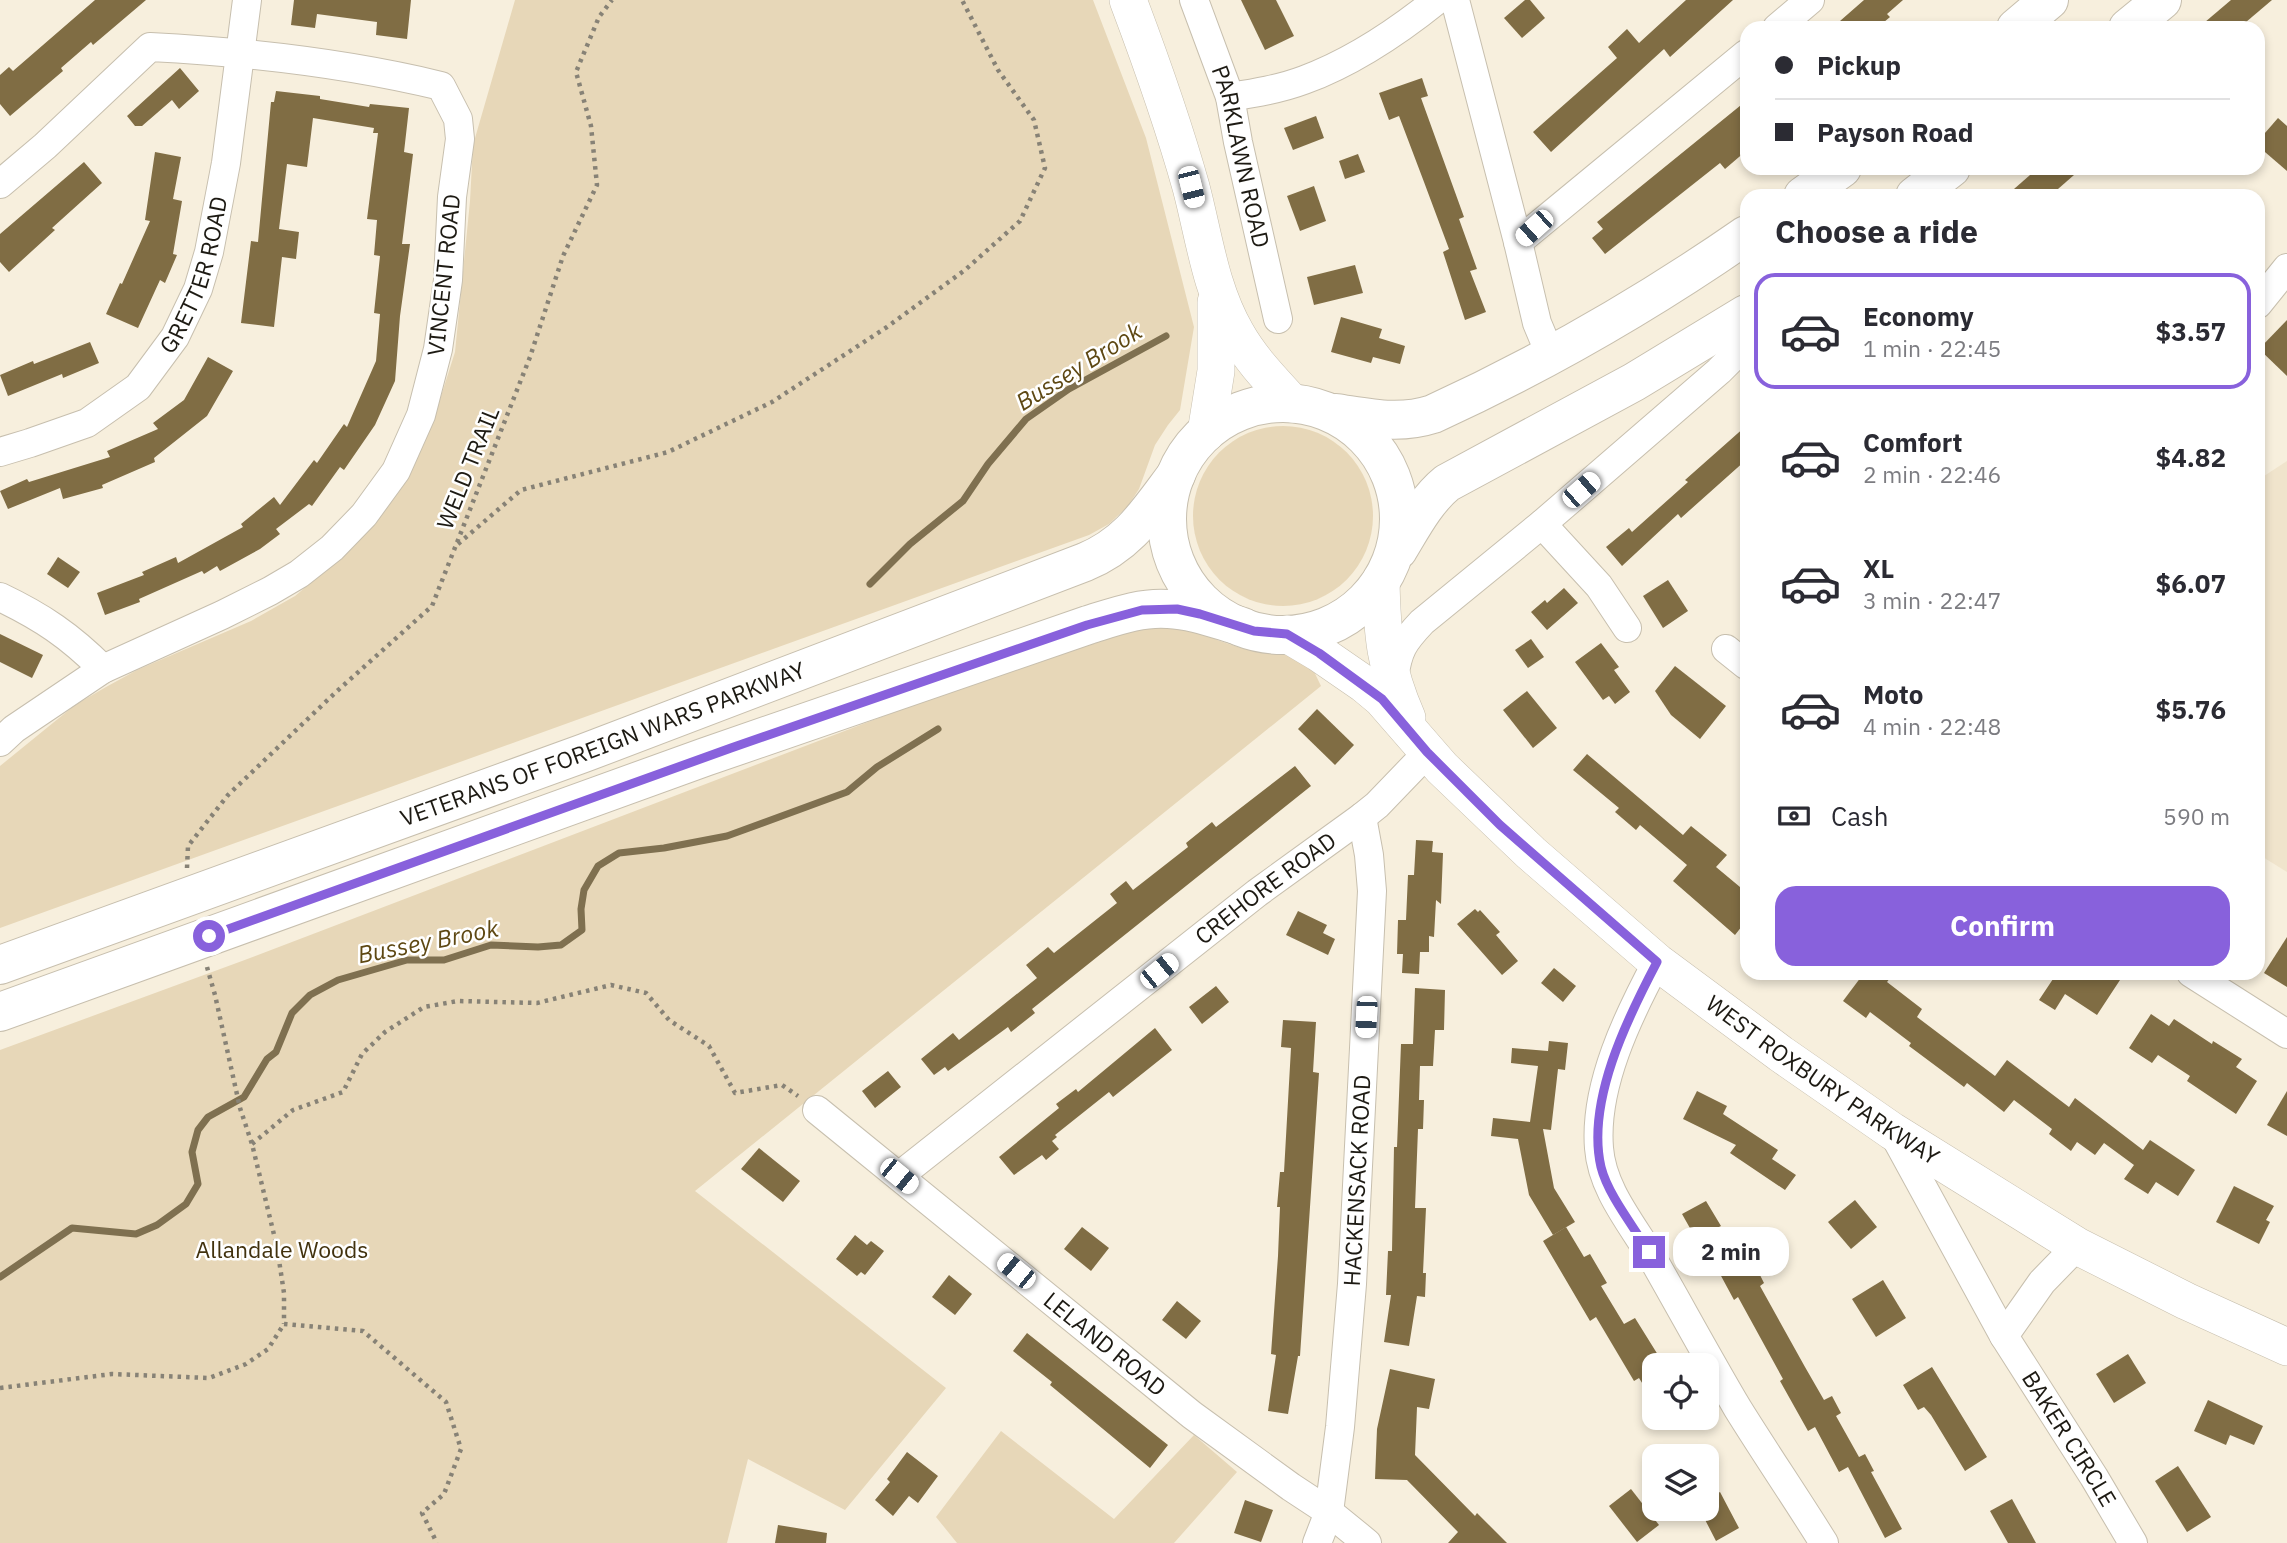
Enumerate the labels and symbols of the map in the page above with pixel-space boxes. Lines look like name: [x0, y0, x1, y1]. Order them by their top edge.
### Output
street label: PARKLAWN ROAD: [1206, 61, 1277, 250]
car: [1176, 164, 1207, 210]
street label: VINCENT ROAD: [420, 192, 466, 357]
street label: GRETTER ROAD: [152, 194, 233, 359]
car: [1512, 206, 1557, 250]
water label: Bussey Brook: [1009, 314, 1148, 418]
street label: WELD TRAIL: [429, 402, 505, 533]
car: [1559, 468, 1604, 512]
street label: VETERANS OF FOREIGN WARS PARKWAY: [396, 654, 810, 832]
street label: CREHORE ROAD: [1188, 825, 1342, 950]
water label: Bussey Brook: [355, 912, 501, 970]
route start: [193, 920, 225, 952]
car: [1137, 950, 1182, 992]
street label: WEST ROXBURY PARKWAY: [1701, 988, 1946, 1171]
car: [1355, 995, 1378, 1039]
street label: HACKENSACK ROAD: [1336, 1074, 1377, 1287]
car: [877, 1155, 922, 1197]
callout: 2 min: [1674, 1228, 1789, 1276]
park label: Allandale Woods: [196, 1234, 368, 1264]
route end: [1633, 1236, 1665, 1268]
car: [994, 1250, 1039, 1292]
street label: LELAND ROAD: [1038, 1285, 1173, 1402]
street label: BAKER CIRCLE: [2016, 1365, 2124, 1512]

